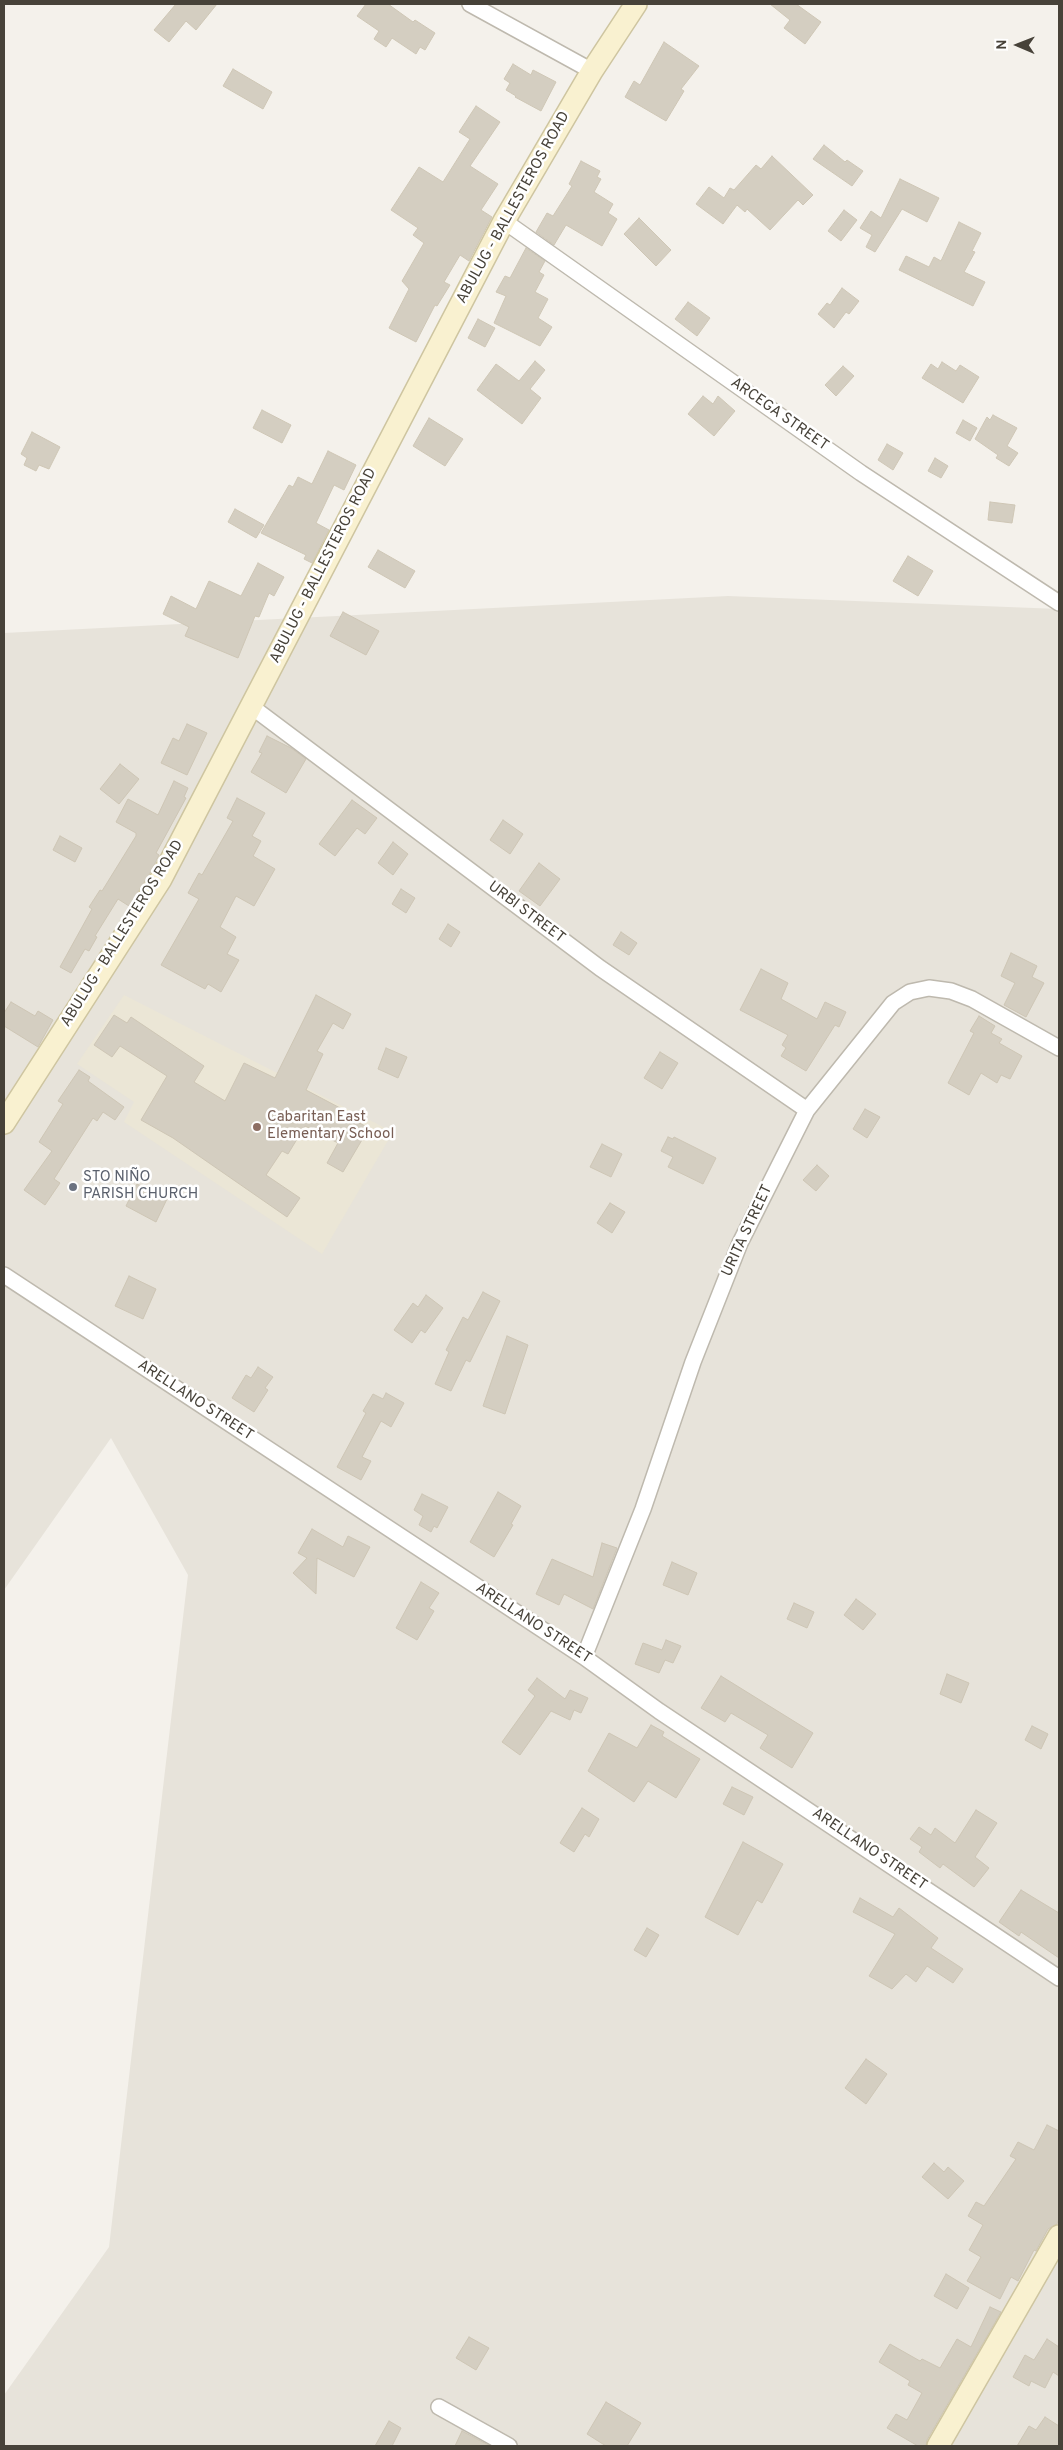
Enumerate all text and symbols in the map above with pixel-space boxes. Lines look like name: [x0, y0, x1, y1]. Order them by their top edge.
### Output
north arrow: [993, 20, 1043, 70]
text: N: [994, 40, 1011, 50]
street label: ABULUG - BALLESTEROS ROAD: [454, 109, 574, 307]
street label: ARCEGA STREET: [727, 375, 831, 455]
street label: ABULUG - BALLESTEROS ROAD: [267, 465, 381, 667]
street label: ABULUG - BALLESTEROS ROAD: [58, 837, 188, 1031]
street label: URBI STREET: [484, 878, 568, 948]
place label: Cabaritan East Elementary School: [267, 1109, 394, 1144]
marker: Cabaritan East Elementary School: [251, 1121, 263, 1133]
place label: STO NIÑO PARISH CHURCH: [83, 1169, 198, 1204]
marker: STO NIÑO PARISH CHURCH: [67, 1181, 79, 1193]
street label: URITA STREET: [719, 1182, 777, 1280]
street label: ARELLANO STREET: [134, 1357, 256, 1445]
street label: ARELLANO STREET: [472, 1580, 594, 1668]
street label: ARELLANO STREET: [808, 1805, 930, 1895]

